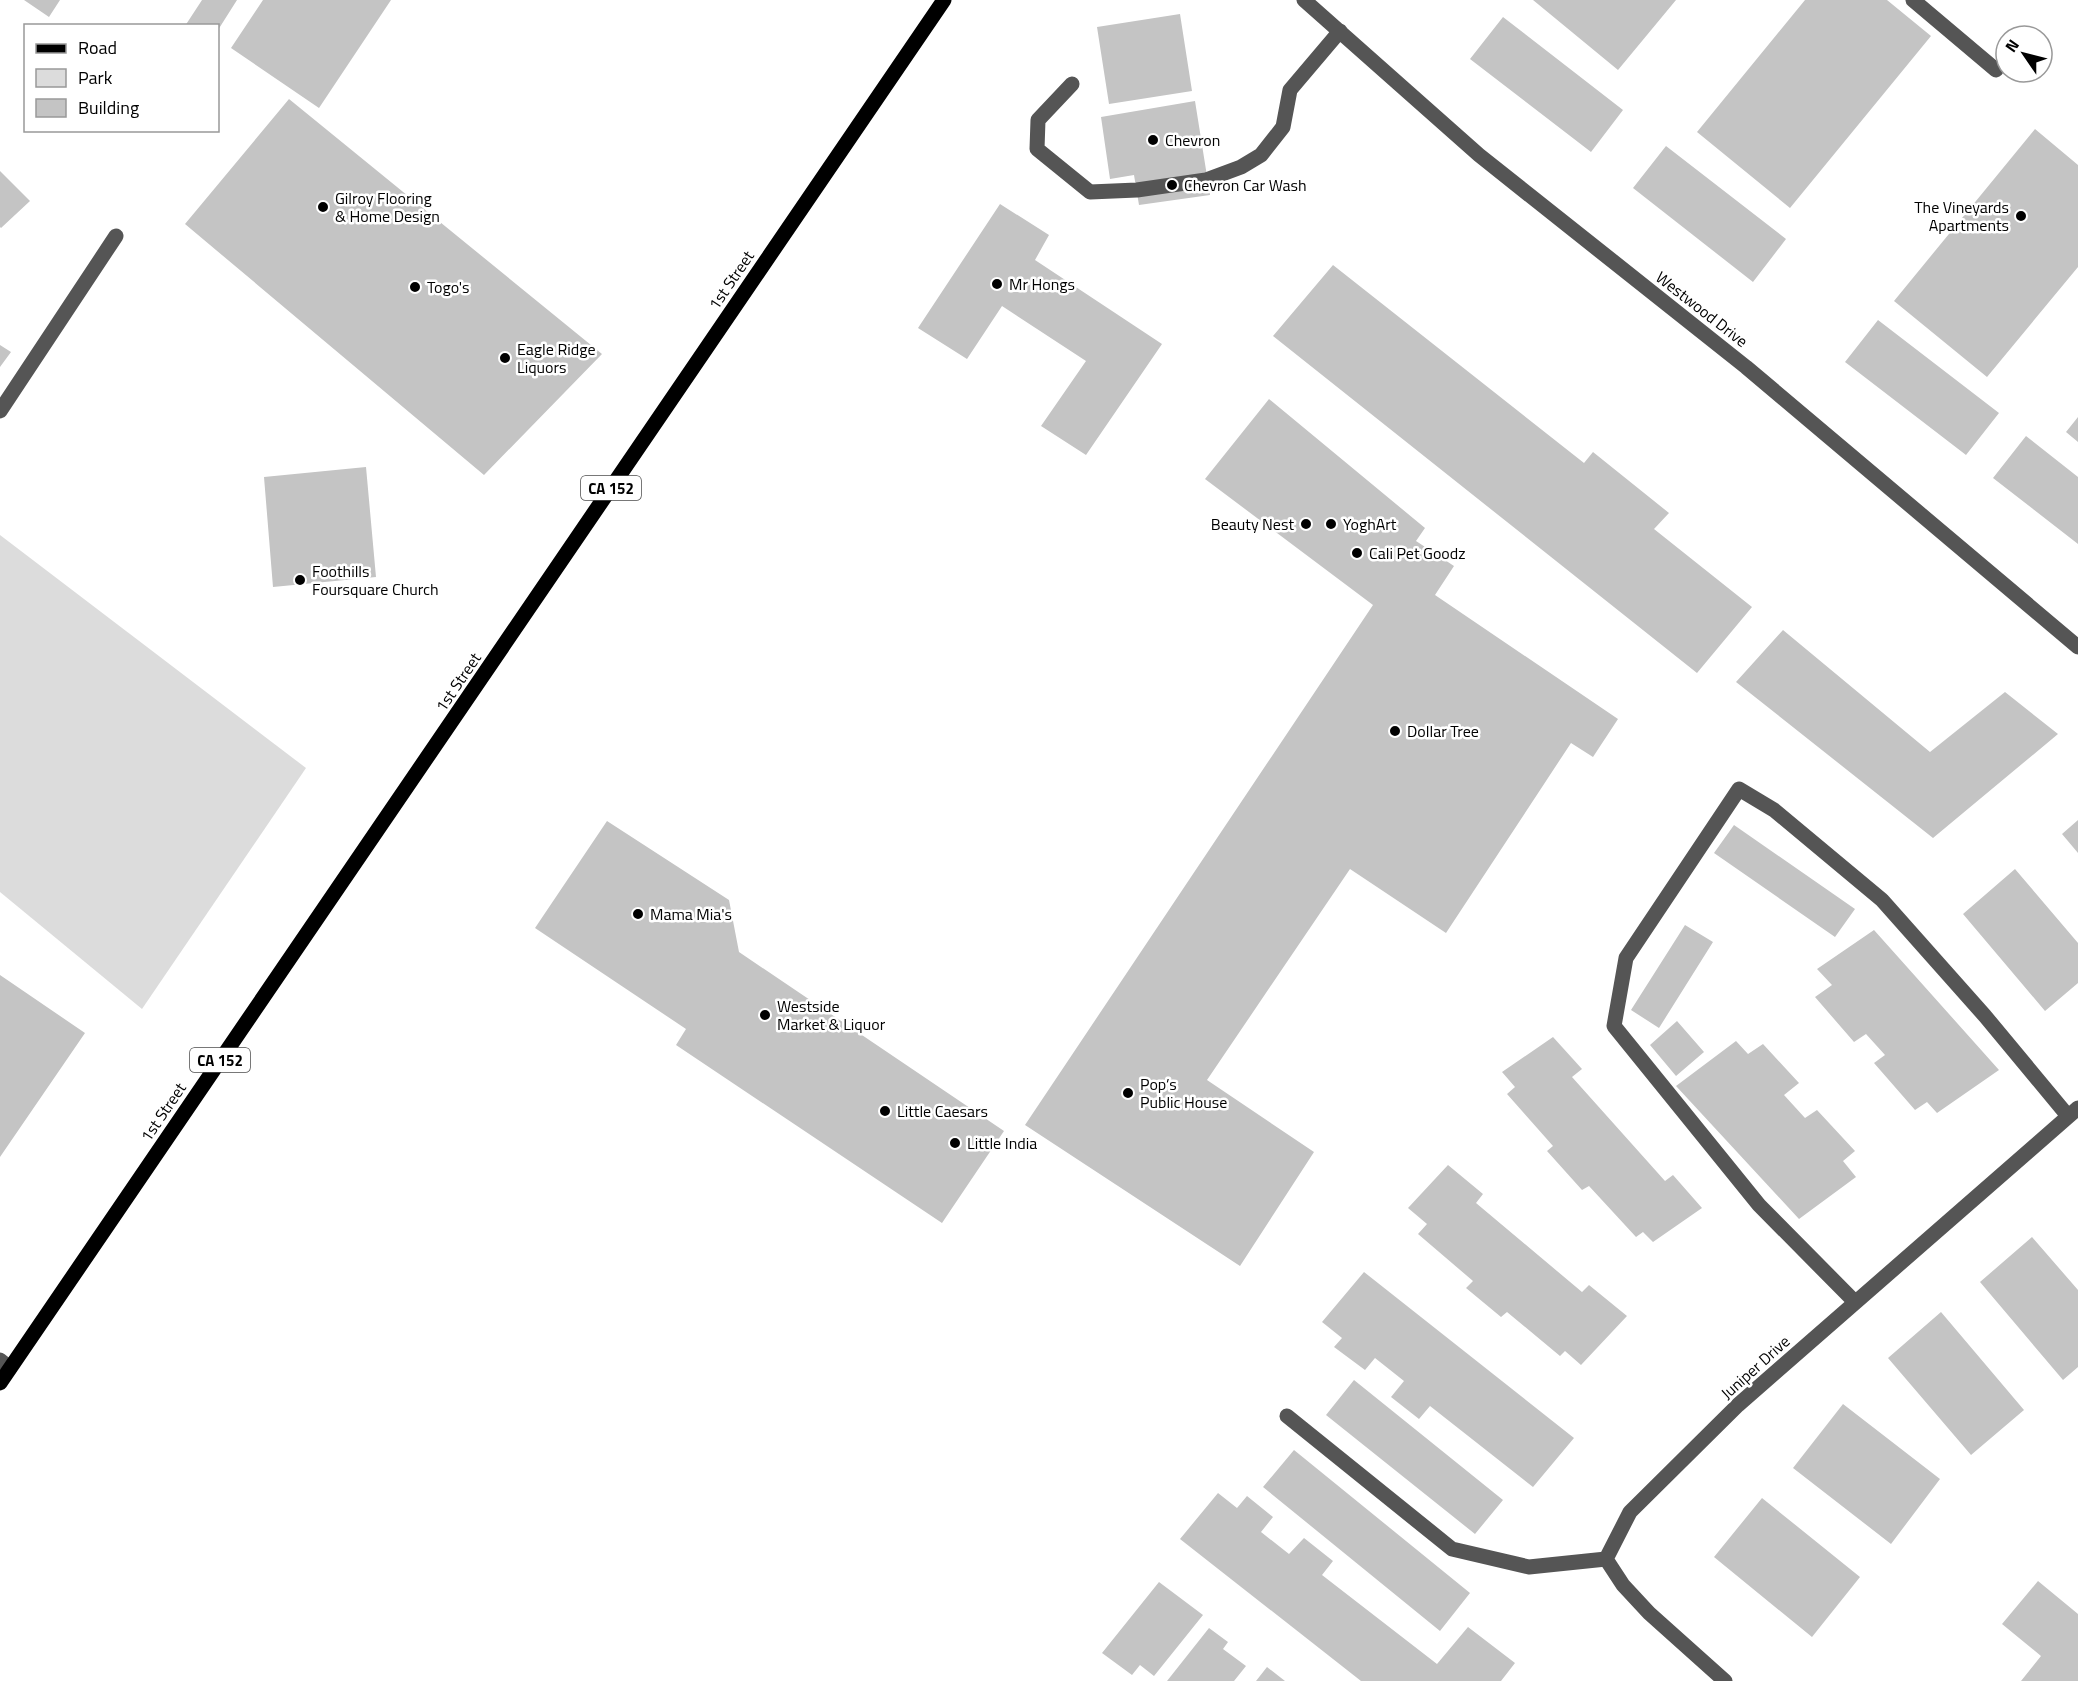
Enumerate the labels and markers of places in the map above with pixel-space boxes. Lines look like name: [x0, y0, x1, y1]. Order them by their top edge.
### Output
place label: Chevron: [1165, 128, 1220, 152]
marker: Chevron: [1146, 133, 1160, 147]
place label: Chevron Car Wash: [1184, 173, 1307, 197]
marker: Chevron Car Wash: [1165, 178, 1179, 192]
place label: Gilroy Flooring & Home Design: [335, 186, 440, 228]
place label: The Vineyards Apartments: [1914, 195, 2009, 237]
marker: Gilroy Flooring & Home Design: [316, 200, 330, 214]
marker: The Vineyards Apartments: [2014, 209, 2028, 223]
place label: Mr Hongs: [1009, 272, 1075, 296]
place label: Togo's: [427, 275, 470, 299]
marker: Mr Hongs: [990, 277, 1004, 291]
marker: Togo's: [408, 280, 422, 294]
place label: Eagle Ridge Liquors: [517, 337, 596, 379]
marker: Eagle Ridge Liquors: [498, 351, 512, 365]
place label: Beauty Nest: [1211, 512, 1294, 536]
place label: YoghArt: [1343, 512, 1397, 536]
marker: Beauty Nest: [1299, 517, 1313, 531]
marker: YoghArt: [1324, 517, 1338, 531]
place label: Cali Pet Goodz: [1369, 541, 1466, 565]
marker: Cali Pet Goodz: [1350, 546, 1364, 560]
place label: Foothills Foursquare Church: [312, 559, 439, 601]
marker: Foothills Foursquare Church: [293, 573, 307, 587]
place label: Dollar Tree: [1407, 719, 1479, 743]
marker: Dollar Tree: [1388, 724, 1402, 738]
place label: Mama Mia's: [650, 902, 732, 926]
marker: Mama Mia's: [631, 907, 645, 921]
place label: Westside Market & Liquor: [777, 994, 886, 1036]
marker: Westside Market & Liquor: [758, 1008, 772, 1022]
place label: Pop’s Public House: [1140, 1072, 1227, 1114]
marker: Pop’s Public House: [1121, 1086, 1135, 1100]
place label: Little Caesars: [897, 1099, 988, 1123]
marker: Little Caesars: [878, 1104, 892, 1118]
place label: Little India: [967, 1131, 1037, 1155]
marker: Little India: [948, 1136, 962, 1150]

